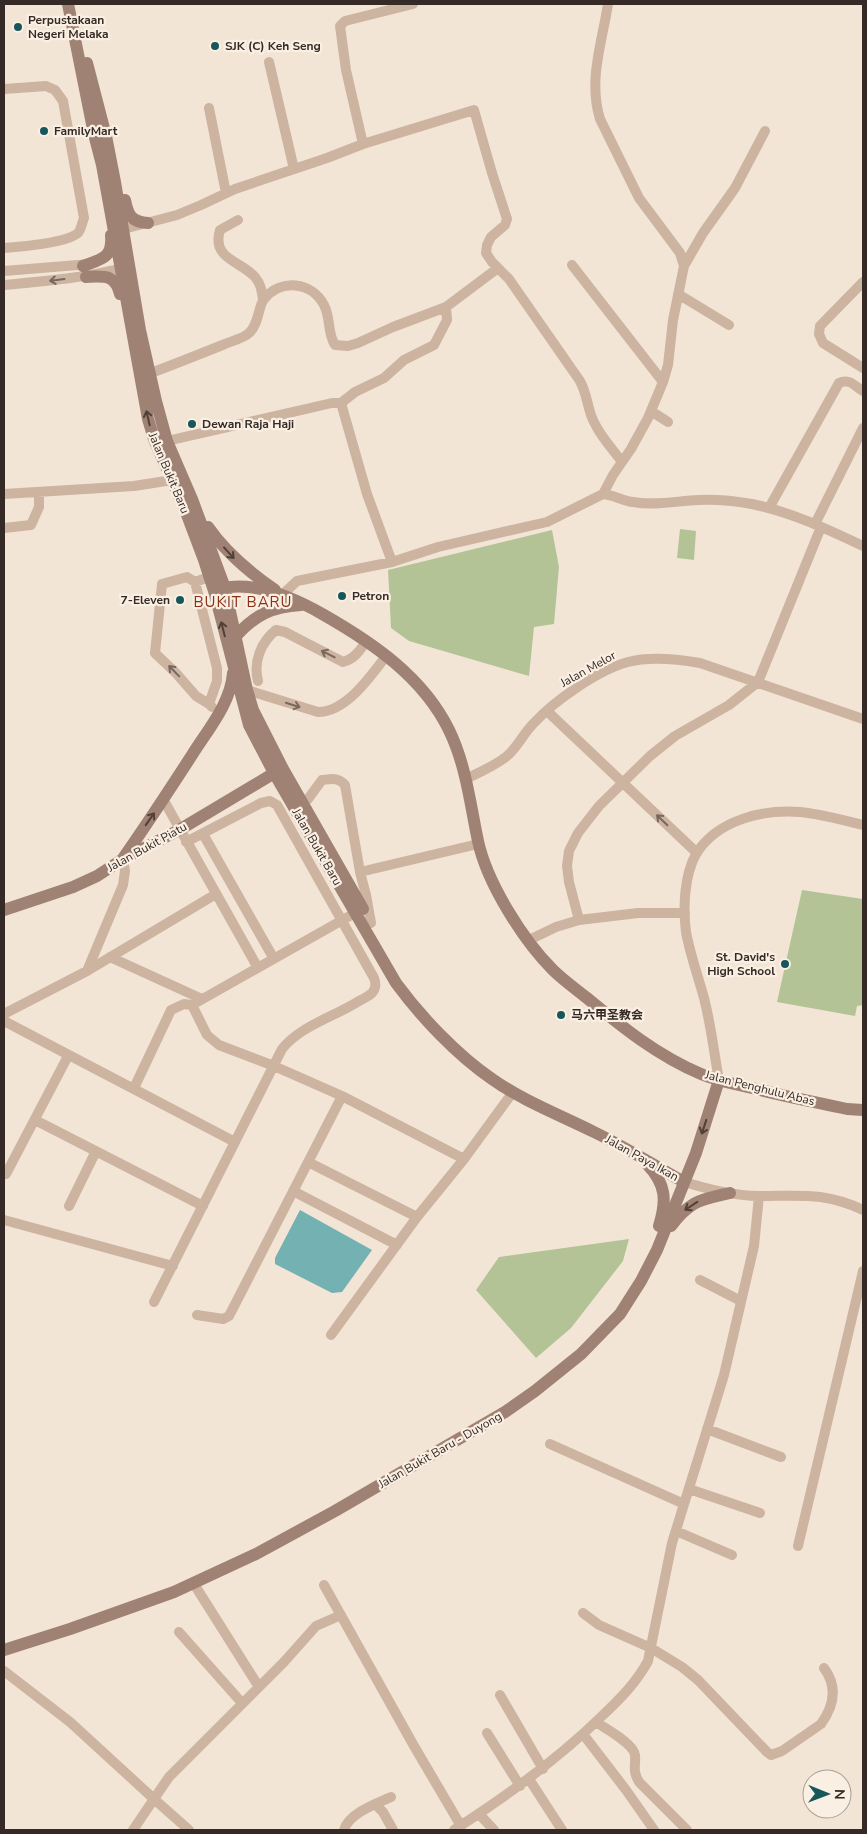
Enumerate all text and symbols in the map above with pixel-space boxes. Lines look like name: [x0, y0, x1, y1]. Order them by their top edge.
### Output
place label: Perpustakaan Negeri Melaka: [28, 12, 109, 42]
marker: Perpustakaan Negeri Melaka: [12, 21, 24, 33]
place label: SJK (C) Keh Seng: [225, 38, 321, 54]
marker: SJK (C) Keh Seng: [209, 40, 221, 52]
place label: FamilyMart: [54, 123, 118, 139]
marker: FamilyMart: [38, 125, 50, 137]
one-way arrow: [49, 276, 65, 286]
one-way arrow: [143, 410, 152, 426]
place label: Dewan Raja Haji: [202, 416, 294, 432]
marker: Dewan Raja Haji: [186, 418, 198, 430]
street label: Jalan Bukit Baru: [144, 429, 193, 516]
one-way arrow: [223, 547, 235, 559]
place label: Petron: [352, 588, 389, 604]
marker: Petron: [336, 590, 348, 602]
place label: 7-Eleven: [121, 592, 170, 608]
district label: BUKIT BARU: [193, 592, 293, 612]
marker: 7-Eleven: [174, 594, 186, 606]
one-way arrow: [218, 622, 227, 638]
street label: Jalan Melor: [556, 647, 619, 691]
one-way arrow: [322, 649, 336, 659]
one-way arrow: [168, 665, 180, 677]
one-way arrow: [285, 700, 301, 710]
street label: Jalan Bukit Baru: [288, 805, 346, 888]
one-way arrow: [145, 812, 155, 826]
one-way arrow: [655, 814, 668, 826]
street label: Jalan Bukit Piatu: [103, 819, 190, 876]
place label: St. David's High School: [707, 949, 775, 979]
marker: St. David's High School: [779, 958, 791, 970]
place label: 马六甲圣教会: [571, 1007, 643, 1023]
marker: 马六甲圣教会: [555, 1009, 567, 1021]
street label: Jalan Penghulu Abas: [703, 1066, 817, 1109]
one-way arrow: [699, 1118, 708, 1134]
street label: Jalan Paya Ikan: [602, 1131, 681, 1185]
one-way arrow: [685, 1201, 699, 1211]
street label: Jalan Bukit Baru - Duyong: [375, 1408, 505, 1492]
north arrow: [802, 1769, 852, 1819]
text: N: [830, 1789, 849, 1800]

